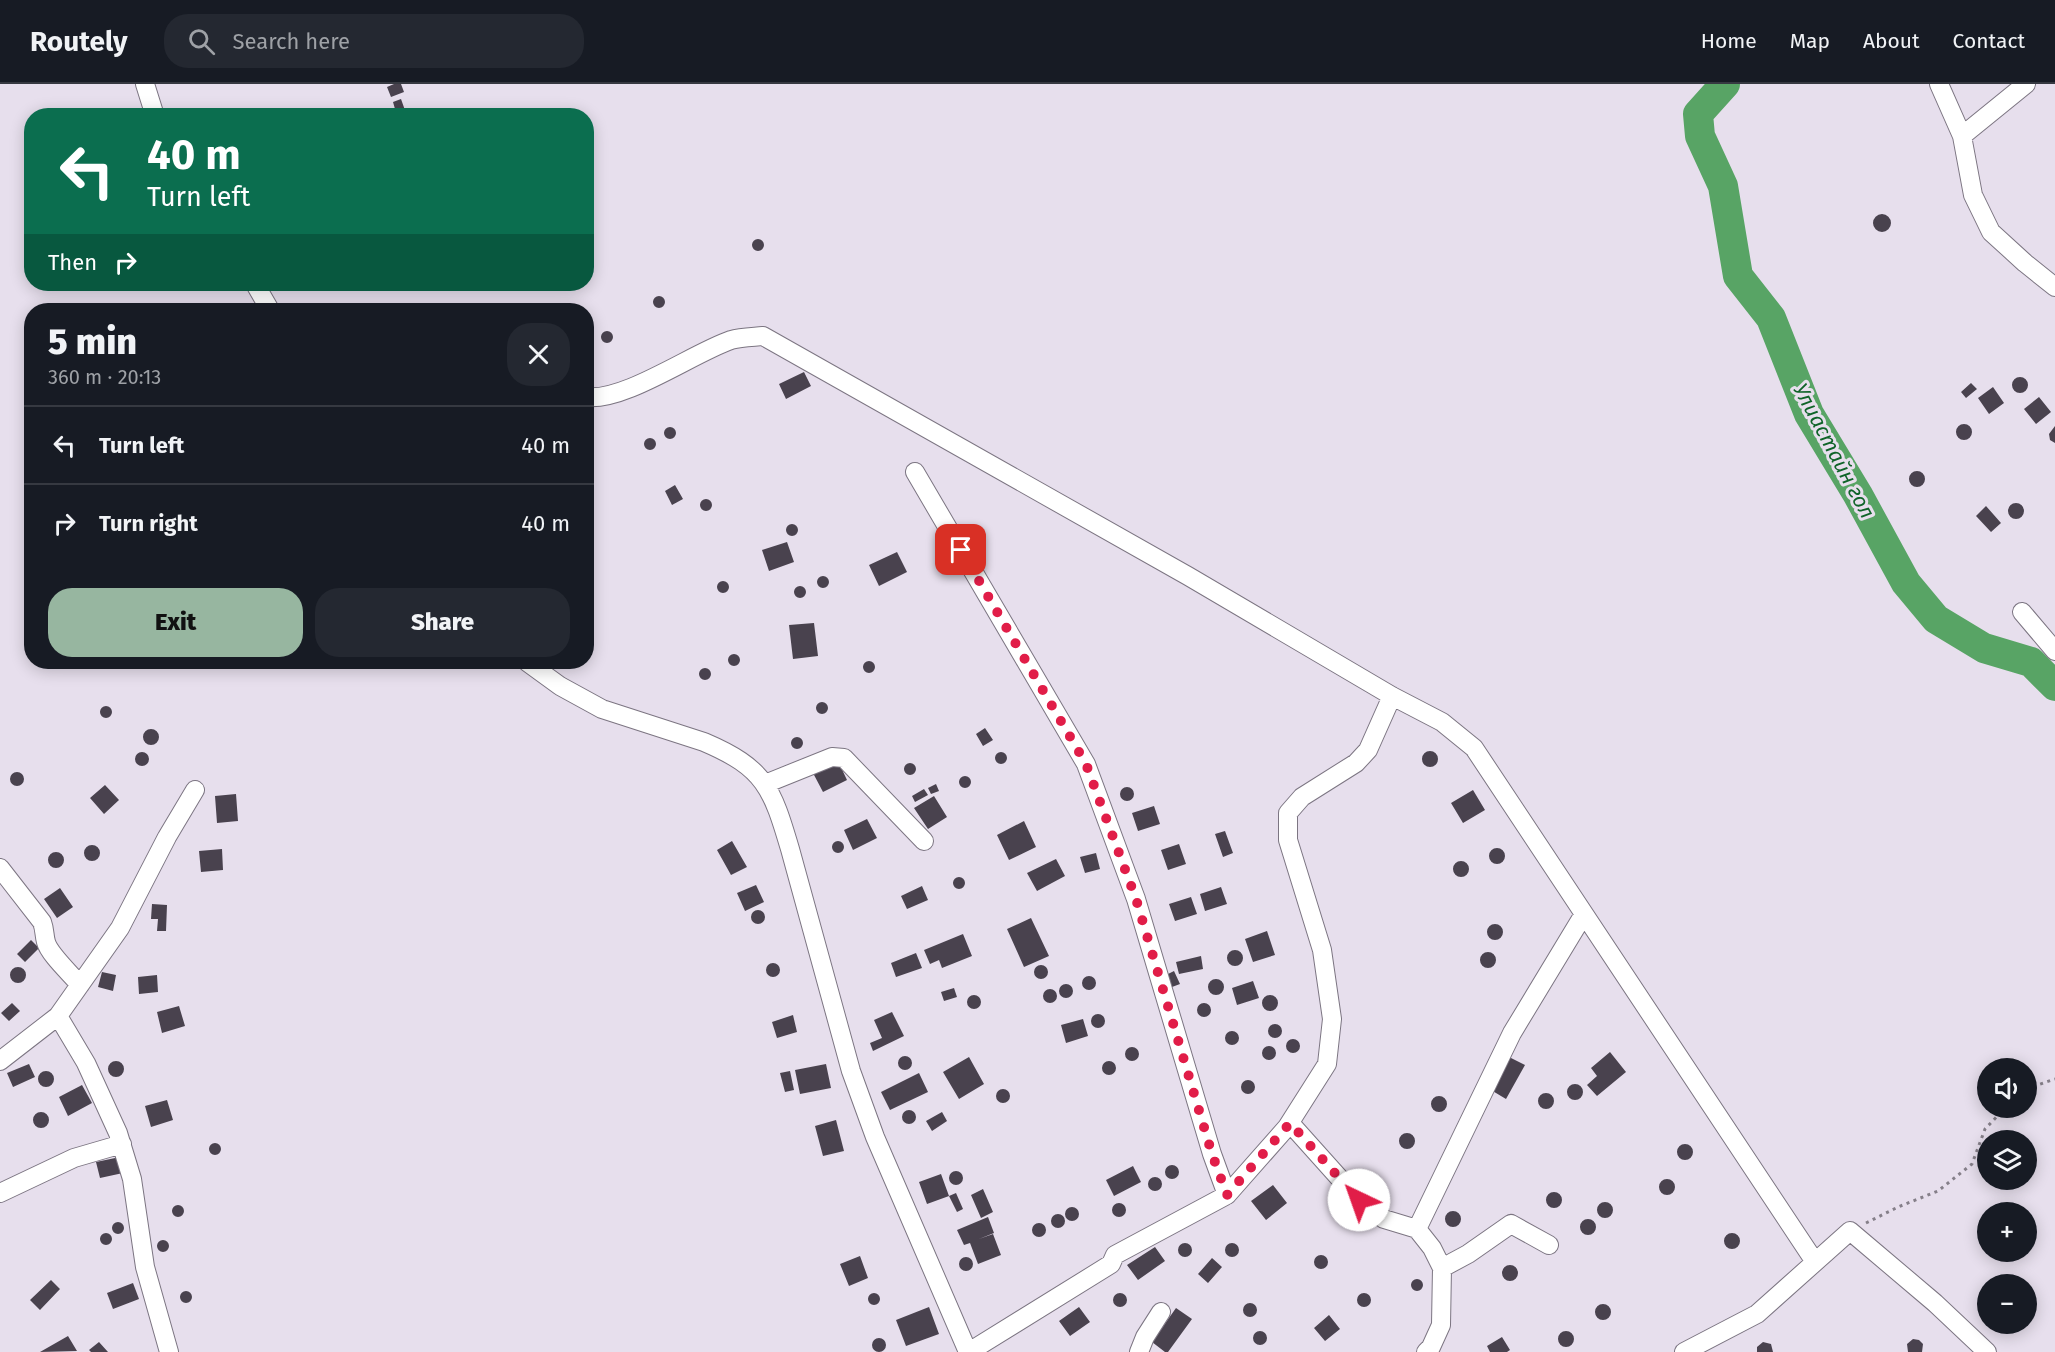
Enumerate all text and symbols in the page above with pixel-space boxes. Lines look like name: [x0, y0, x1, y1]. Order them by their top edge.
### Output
search box: [164, 14, 584, 68]
text: Routely: [30, 25, 128, 58]
icon: search: [185, 25, 218, 58]
text: Search here: [233, 28, 350, 55]
text: Home: [1701, 28, 1757, 54]
text: Map: [1790, 28, 1830, 54]
text: About: [1863, 28, 1920, 54]
text: Contact: [1953, 28, 2025, 54]
text: 40 m: [147, 130, 241, 180]
icon: left: [48, 132, 126, 210]
text: Turn left: [147, 181, 250, 213]
icon: right: [109, 246, 142, 279]
text: Then: [48, 249, 97, 276]
text: 5 min: [48, 320, 137, 364]
button: close: [507, 323, 570, 386]
text: 360 m · 20:13: [48, 365, 161, 389]
water label: Улиастайн гол: [1788, 379, 1880, 523]
icon: left: [48, 429, 81, 462]
text: Turn left: [99, 432, 184, 459]
text: 40 m: [521, 432, 570, 459]
icon: right: [48, 507, 81, 540]
text: Turn right: [99, 510, 198, 537]
text: 40 m: [521, 510, 570, 537]
pin: [935, 524, 986, 575]
icon: arrive: [944, 533, 977, 566]
button: Exit: [48, 588, 303, 657]
button: Share: [315, 588, 570, 657]
map controls: [1977, 1058, 2037, 1334]
button: sound: [1977, 1058, 2037, 1118]
button: layers: [1977, 1130, 2037, 1190]
position arrow: [1327, 1168, 1391, 1232]
button: +: [1977, 1202, 2037, 1262]
button: −: [1977, 1274, 2037, 1334]

